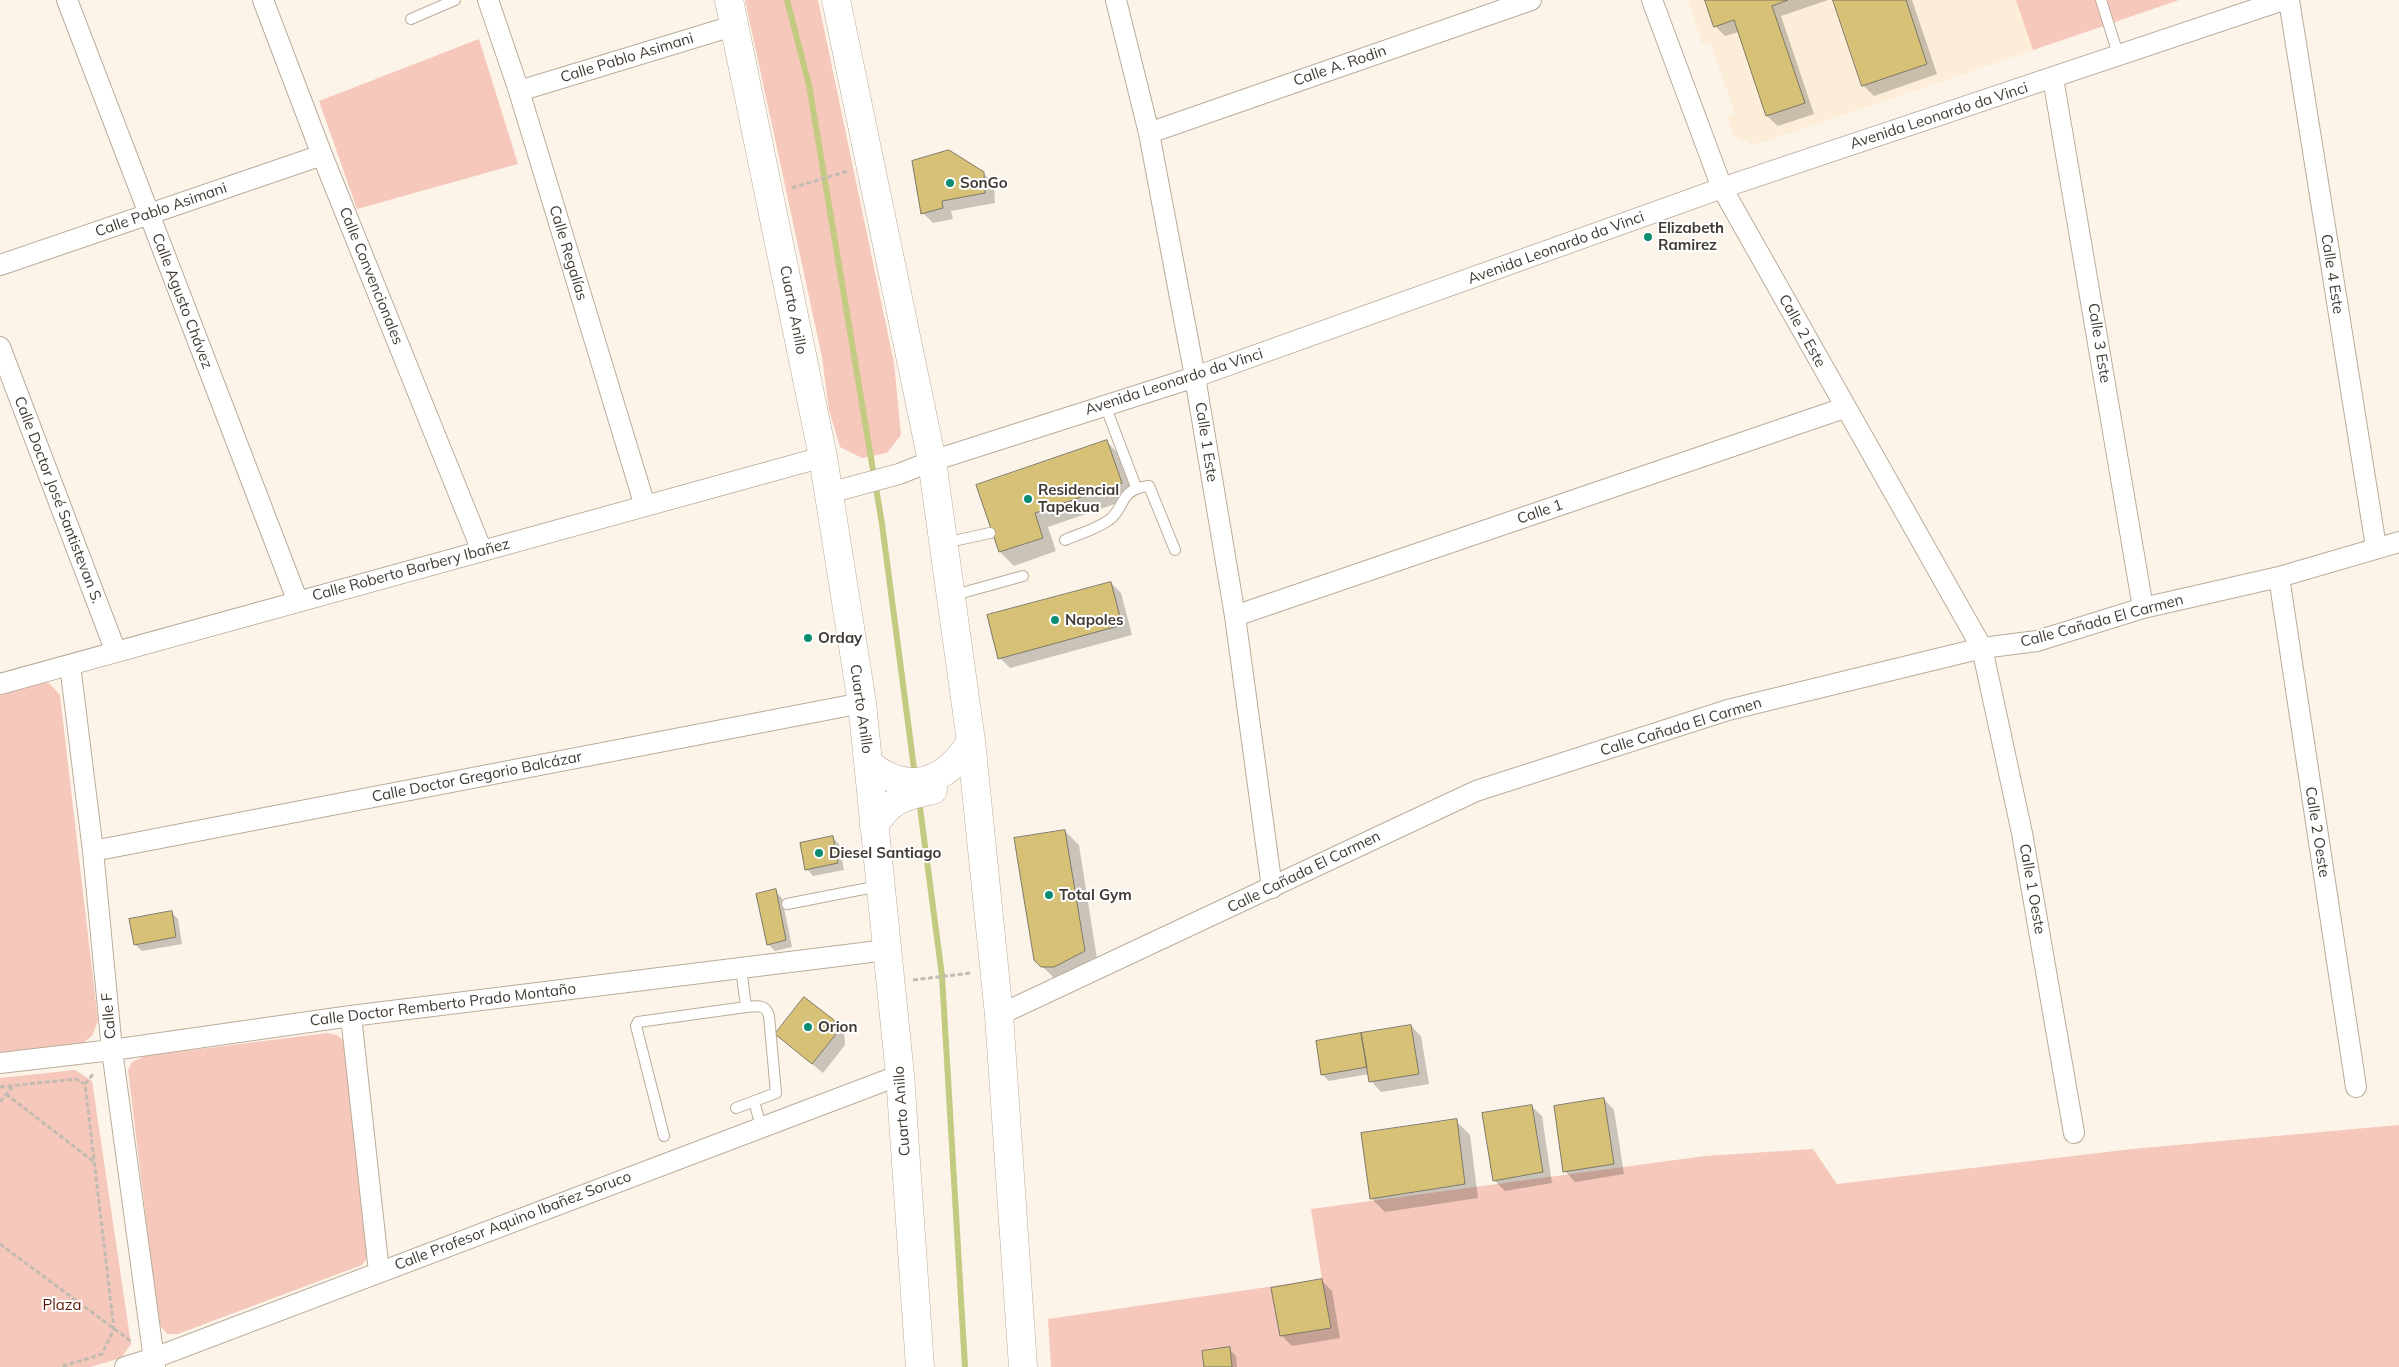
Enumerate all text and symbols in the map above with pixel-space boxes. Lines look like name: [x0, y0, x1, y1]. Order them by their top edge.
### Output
street label: Calle Pablo Asimani: [558, 29, 696, 87]
street label: Calle A. Rodin: [1291, 42, 1389, 90]
street label: Avenida Leonardo da Vinci: [1848, 79, 2030, 153]
place label: SonGo: [960, 174, 1008, 192]
marker: SonGo: [944, 177, 956, 189]
street label: Calle Pablo Asimani: [93, 179, 229, 241]
street label: Calle Regalías: [545, 203, 591, 303]
street label: Calle Convencionales: [335, 205, 407, 347]
street label: Avenida Leonardo da Vinci: [1465, 208, 1647, 288]
place label: Elizabeth Ramirez: [1658, 219, 1724, 254]
street label: Calle Agusto Chávez: [148, 231, 216, 371]
marker: Elizabeth Ramirez: [1642, 231, 1654, 243]
street label: Calle 4 Este: [2317, 233, 2347, 315]
street label: Cuarto Anillo: [776, 264, 810, 356]
street label: Calle 2 Este: [1775, 291, 1829, 371]
street label: Calle 3 Este: [2084, 302, 2114, 384]
street label: Avenida Leonardo da Vinci: [1083, 345, 1265, 419]
street label: Calle Doctor José Santistevan S.: [10, 394, 106, 606]
street label: Calle 1 Este: [1191, 401, 1221, 483]
place label: Residencial Tapekua: [1038, 481, 1119, 516]
marker: Residencial Tapekua: [1022, 493, 1034, 505]
street label: Calle 1: [1515, 496, 1565, 528]
street label: Calle Roberto Barbery Ibañez: [310, 535, 512, 605]
street label: Calle Cañada El Carmen: [2019, 591, 2185, 651]
place label: Napoles: [1065, 611, 1123, 629]
marker: Napoles: [1049, 614, 1061, 626]
place label: Orday: [818, 629, 862, 647]
marker: Orday: [802, 632, 814, 644]
street label: Cuarto Anillo: [846, 663, 876, 755]
street label: Calle Cañada El Carmen: [1598, 694, 1764, 760]
street label: Calle Doctor Gregorio Balcázar: [371, 748, 583, 806]
street label: Calle 2 Oeste: [2301, 785, 2333, 879]
street label: Calle Cañada El Carmen: [1225, 827, 1383, 917]
street label: Calle 1 Oeste: [2015, 842, 2049, 936]
place label: Diesel Santiago: [829, 844, 941, 862]
marker: Diesel Santiago: [813, 847, 825, 859]
place label: Total Gym: [1059, 886, 1132, 904]
marker: Total Gym: [1043, 889, 1055, 901]
street label: Calle Doctor Remberto Prado Montaño: [309, 980, 577, 1030]
street label: Calle F: [98, 992, 120, 1040]
place label: Orion: [818, 1018, 858, 1036]
marker: Orion: [802, 1021, 814, 1033]
street label: Cuarto Anillo: [890, 1065, 914, 1157]
street label: Calle Profesor Aquino Ibañez Soruco: [392, 1167, 634, 1275]
park label: Plaza: [42, 1296, 82, 1314]

